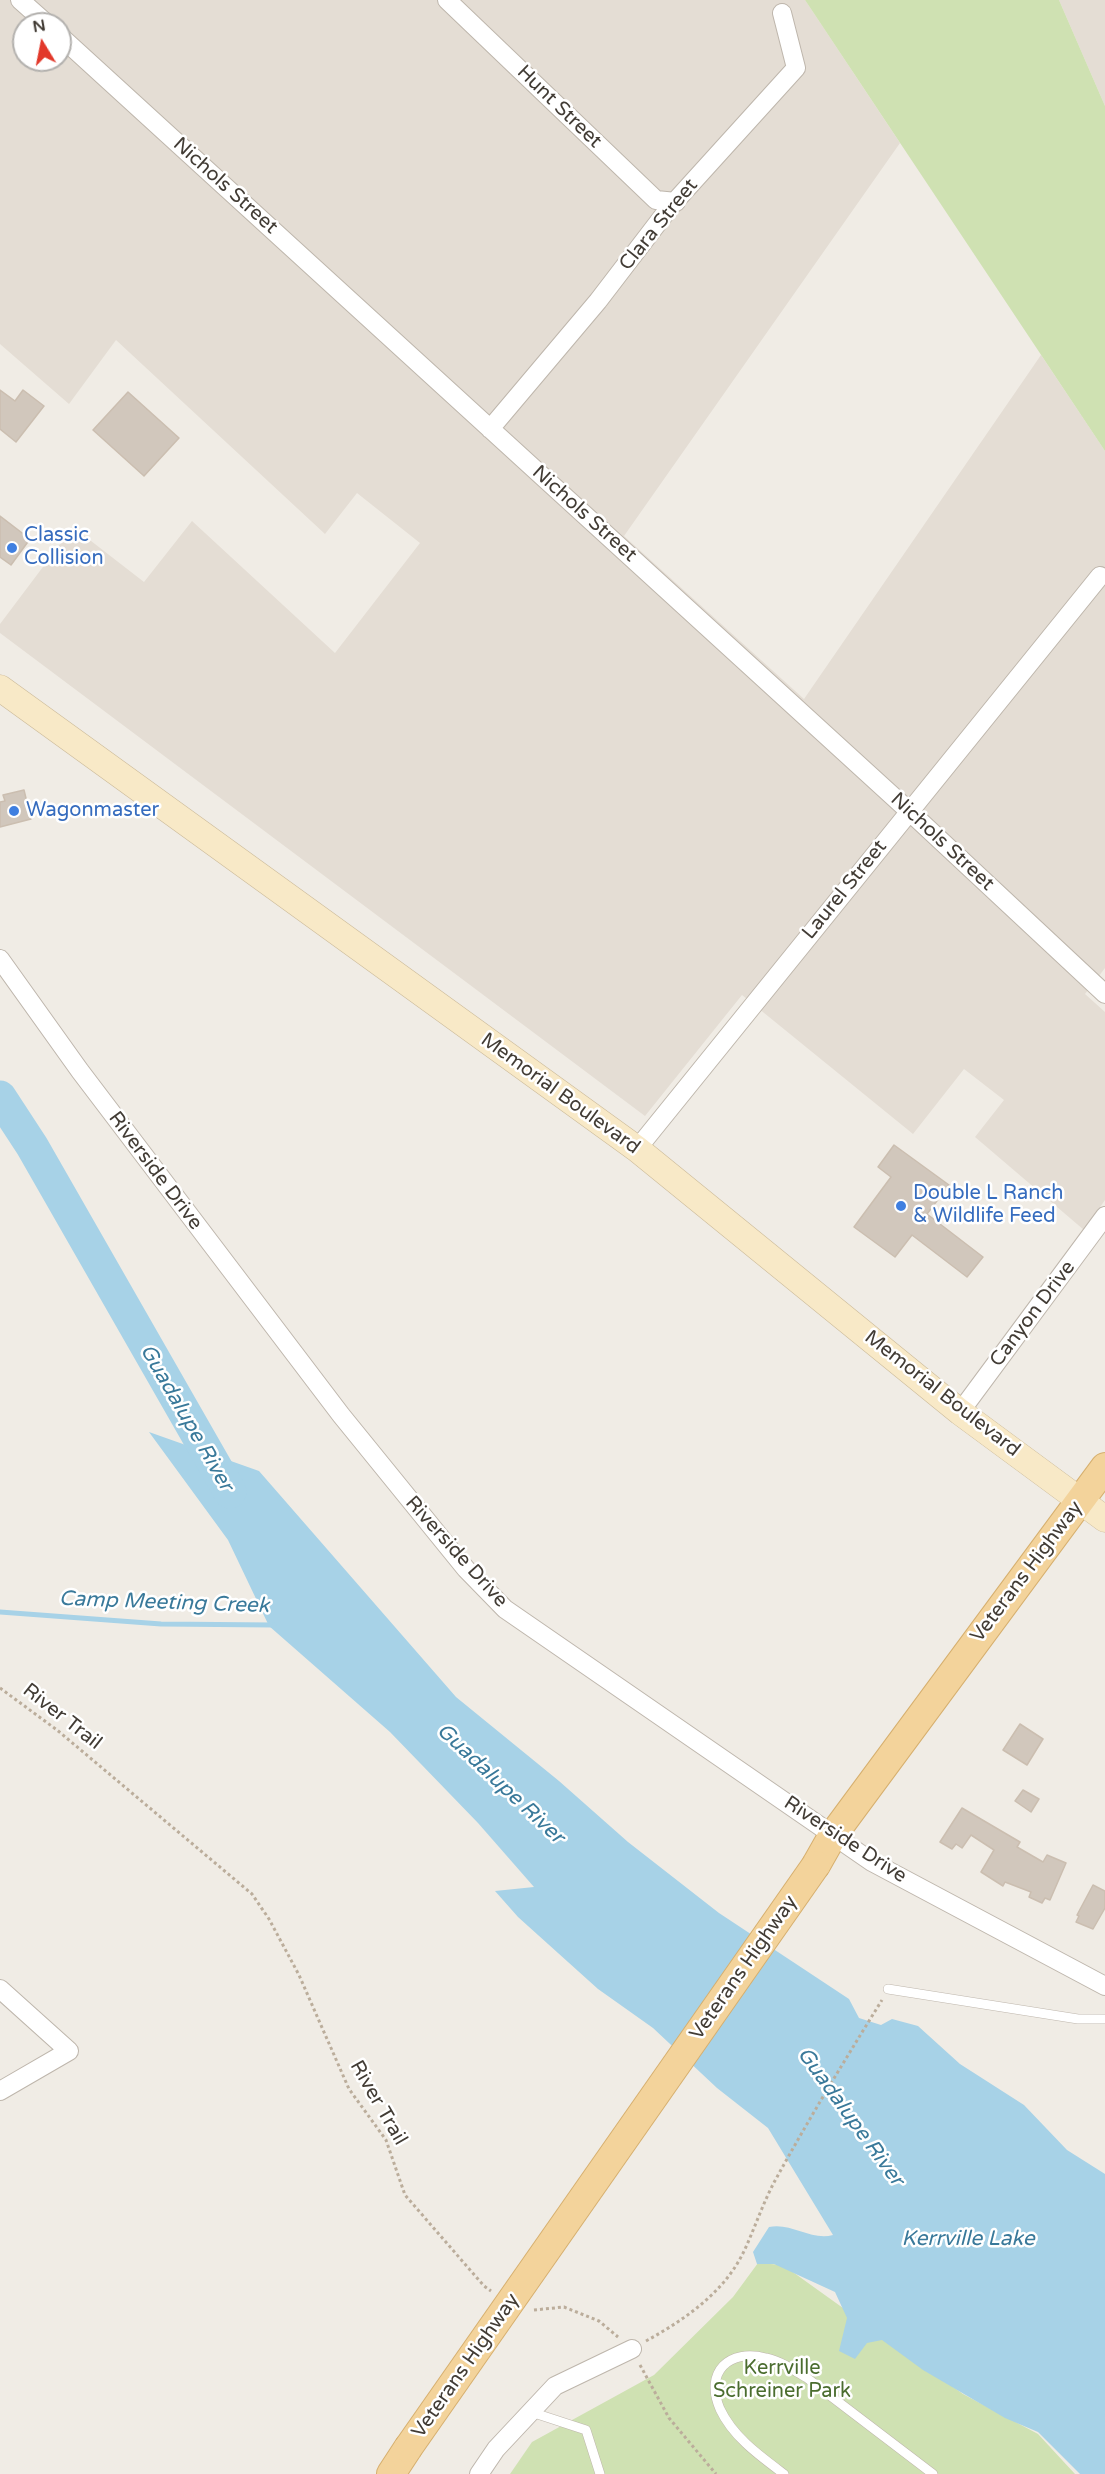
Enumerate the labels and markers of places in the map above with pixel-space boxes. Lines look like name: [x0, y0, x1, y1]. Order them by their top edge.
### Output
place label: Classic Collision: [24, 524, 104, 571]
marker: Classic Collision: [5, 541, 19, 555]
place label: Wagonmaster: [26, 799, 159, 823]
marker: Wagonmaster: [7, 804, 21, 818]
place label: Double L Ranch & Wildlife Feed: [913, 1182, 1063, 1229]
marker: Double L Ranch & Wildlife Feed: [894, 1199, 908, 1213]

